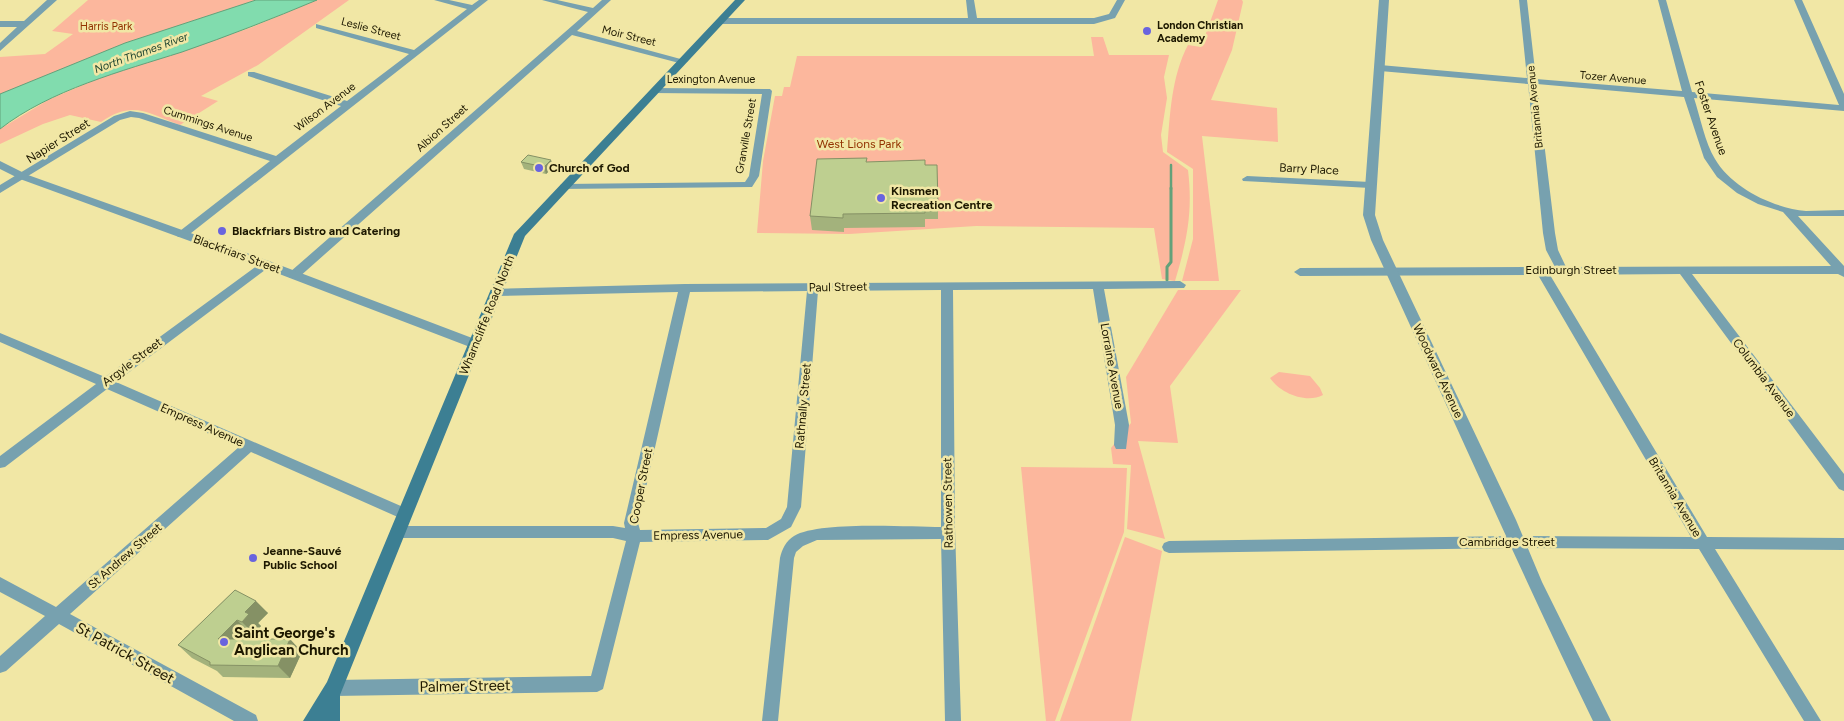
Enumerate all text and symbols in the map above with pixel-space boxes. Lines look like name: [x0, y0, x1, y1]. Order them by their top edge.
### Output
street label: Leslie Street: [340, 15, 402, 43]
place label: London Christian Academy: [1157, 19, 1243, 45]
park label: Harris Park: [80, 20, 133, 33]
street label: Moir Street: [601, 23, 657, 49]
marker: London Christian Academy: [1141, 25, 1153, 37]
water label: North Thames River: [92, 30, 191, 76]
street label: Britannia Avenue: [1524, 65, 1546, 149]
street label: Tozer Avenue: [1579, 69, 1647, 87]
street label: Lexington Avenue: [667, 73, 755, 86]
street label: Foster Avenue: [1692, 79, 1730, 157]
street label: Wilson Avenue: [292, 80, 358, 134]
street label: Granville Street: [733, 97, 759, 175]
street label: Albion Street: [414, 101, 470, 155]
street label: Cummings Avenue: [162, 103, 254, 145]
street label: Napier Street: [24, 116, 93, 166]
park label: West Lions Park: [817, 137, 902, 151]
street label: Barry Place: [1279, 160, 1340, 178]
place label: Church of God: [549, 161, 630, 175]
marker: Church of God: [533, 162, 545, 174]
place label: Kinsmen Recreation Centre: [891, 184, 993, 212]
marker: Kinsmen Recreation Centre: [875, 192, 887, 204]
place label: Blackfriars Bistro and Catering: [232, 224, 400, 238]
marker: Blackfriars Bistro and Catering: [216, 225, 228, 237]
street label: Blackfriars Street: [191, 232, 283, 276]
street label: Wharncliffe Road North: [457, 253, 517, 377]
street label: Edinburgh Street: [1525, 263, 1617, 277]
street label: Paul Street: [808, 279, 868, 295]
street label: Lorraine Avenue: [1098, 322, 1127, 410]
street label: Woodward Avenue: [1410, 322, 1466, 421]
street label: Argyle Street: [99, 335, 165, 389]
street label: Columbia Avenue: [1730, 336, 1798, 420]
street label: Rathnally Street: [792, 362, 814, 449]
street label: Empress Avenue: [158, 400, 246, 450]
street label: Cooper Street: [627, 447, 655, 525]
street label: Britannia Avenue: [1646, 455, 1705, 540]
street label: Rathowen Street: [940, 457, 956, 548]
street label: St Andrew Street: [85, 520, 165, 592]
street label: Empress Avenue: [653, 527, 743, 543]
street label: Cambridge Street: [1459, 535, 1555, 549]
place label: Jeanne-Sauvé Public School: [263, 544, 342, 572]
marker: Jeanne-Sauvé Public School: [247, 552, 259, 564]
street label: St Patrick Street: [72, 618, 178, 688]
place label: Saint George's Anglican Church: [234, 624, 349, 659]
marker: Saint George's Anglican Church: [218, 636, 230, 648]
street label: Palmer Street: [419, 676, 511, 696]

